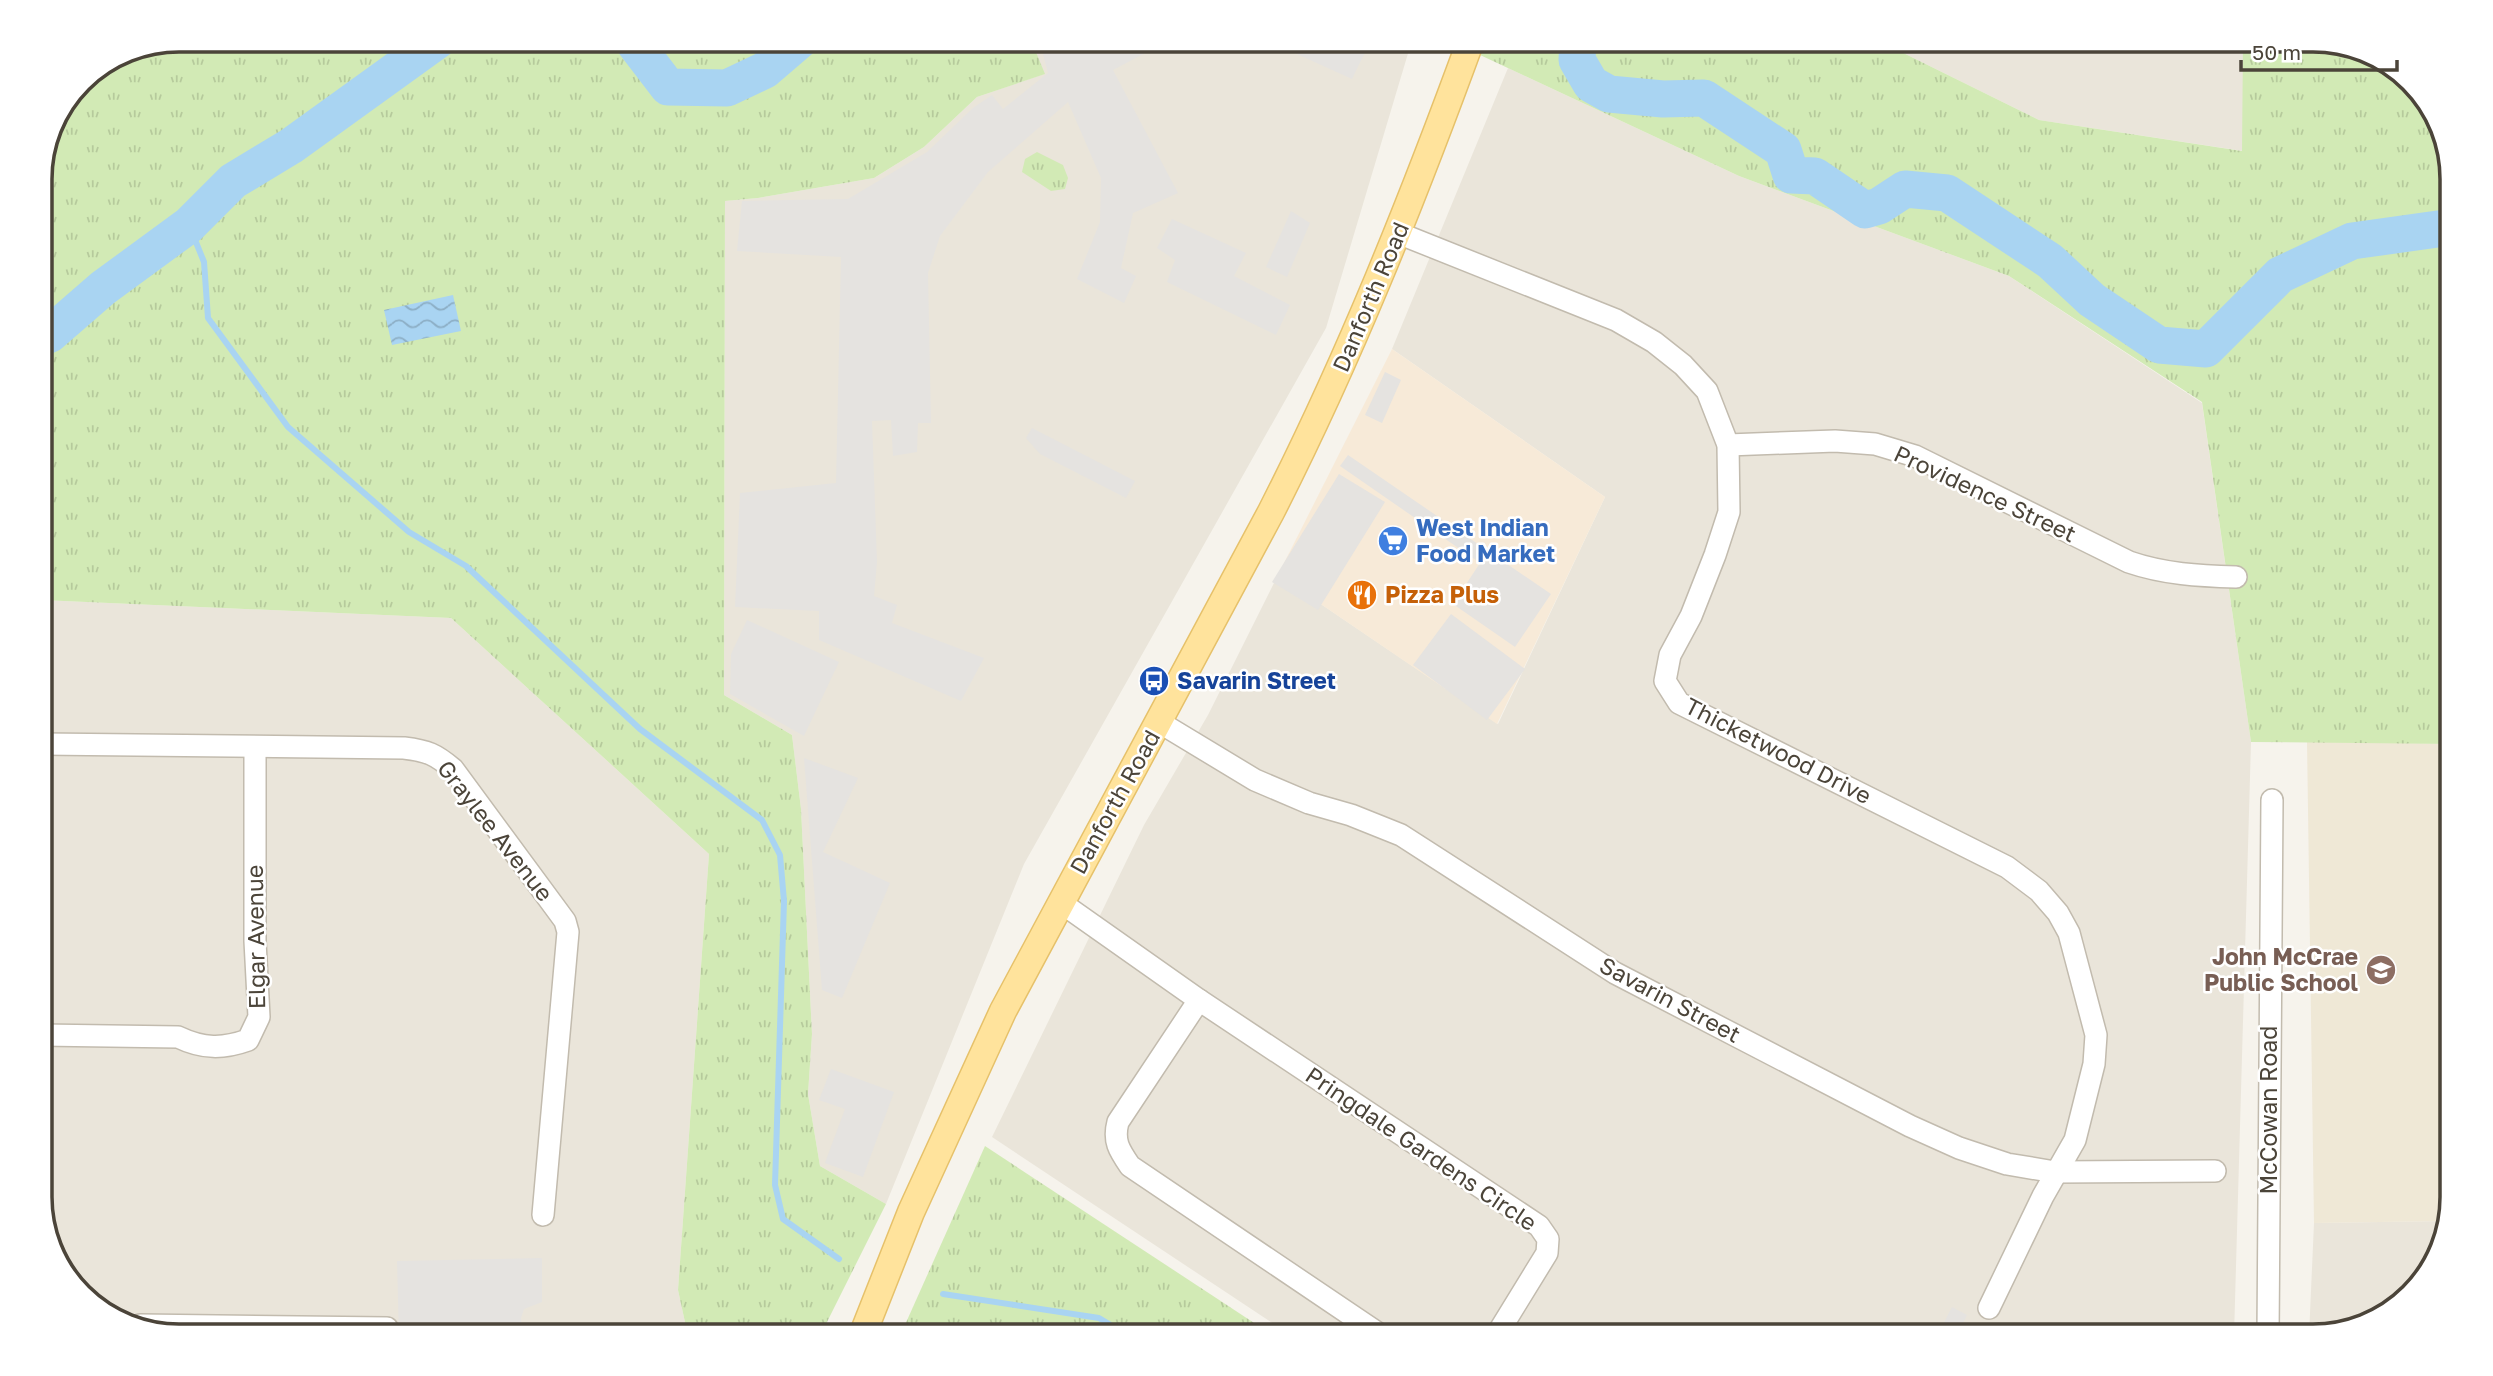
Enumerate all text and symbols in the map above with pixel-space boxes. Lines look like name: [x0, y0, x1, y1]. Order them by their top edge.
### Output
scale bar: [2241, 28, 2397, 72]
text: 50 m: [2252, 39, 2301, 65]
street label: Danforth Road: [1326, 217, 1414, 376]
street label: Providence Street: [1890, 439, 2081, 548]
place label: West Indian Food Market: [1416, 513, 1555, 567]
supermarket icon: West Indian Food Market: [1376, 524, 1410, 558]
restaurant icon: Pizza Plus: [1345, 578, 1379, 612]
place label: Pizza Plus: [1385, 580, 1499, 608]
bus stop icon: Savarin Street: [1137, 664, 1171, 698]
place label: Savarin Street: [1177, 666, 1336, 694]
street label: Thicketwood Drive: [1681, 691, 1876, 809]
street label: Danforth Road: [1063, 725, 1165, 878]
street label: Graylee Avenue: [432, 754, 559, 906]
street label: Elgar Avenue: [240, 865, 270, 1009]
place label: John McCrae Public School: [2204, 942, 2358, 996]
street label: Savarin Street: [1595, 950, 1746, 1048]
school or university icon: John McCrae Public School: [2364, 953, 2398, 987]
street label: McCowan Road: [2254, 1026, 2282, 1194]
street label: Pringdale Gardens Circle: [1301, 1060, 1543, 1236]

